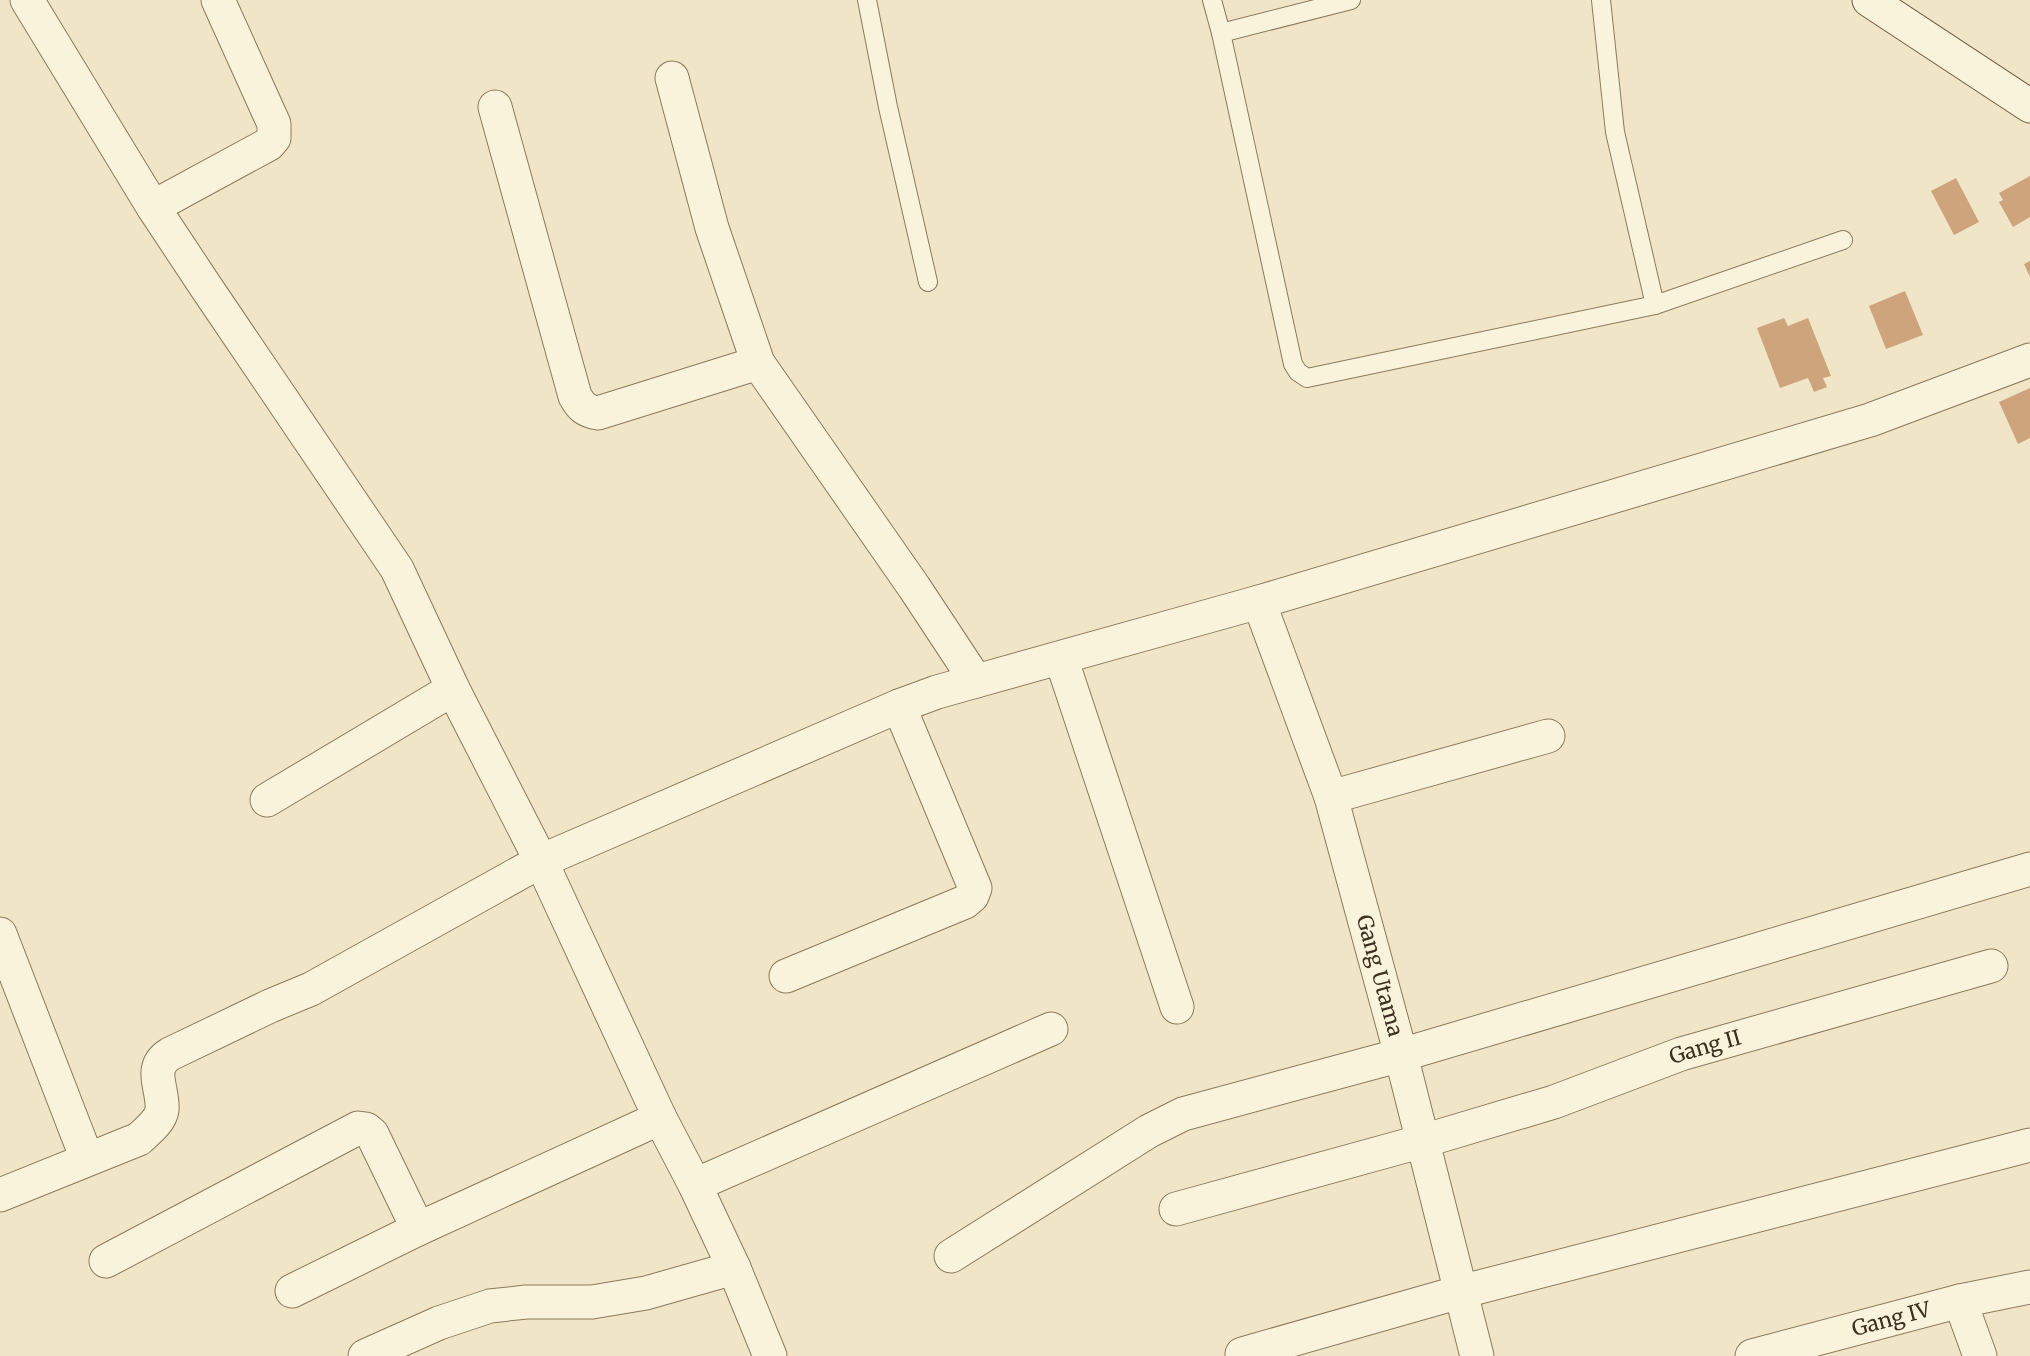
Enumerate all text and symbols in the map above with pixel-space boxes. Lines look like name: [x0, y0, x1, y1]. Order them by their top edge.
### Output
street label: Gang Utama: [1351, 912, 1409, 1039]
street label: Gang II: [1665, 1024, 1744, 1070]
street label: Gang IV: [1849, 1295, 1934, 1342]

